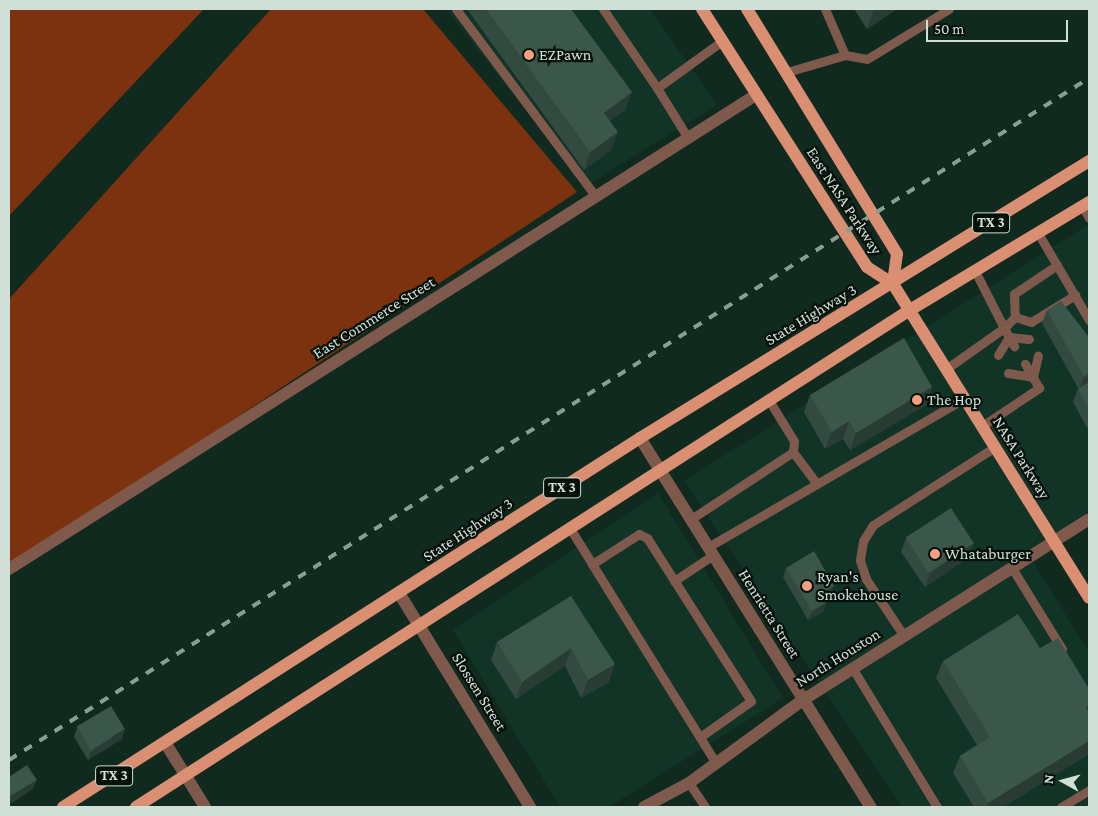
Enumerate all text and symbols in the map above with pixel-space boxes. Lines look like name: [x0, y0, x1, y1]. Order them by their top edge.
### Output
scale bar: [928, 10, 1070, 42]
text: 50 m: [934, 21, 964, 37]
place label: EZPawn: [539, 45, 591, 65]
marker: EZPawn: [523, 49, 535, 61]
street label: East NASA Parkway: [802, 144, 886, 258]
road number: TX 3: [971, 210, 1011, 236]
street label: East Commerce Street: [309, 273, 439, 363]
street label: State Highway 3: [762, 280, 860, 350]
place label: The Hop: [927, 390, 981, 410]
marker: The Hop: [911, 394, 923, 406]
street label: NASA Parkway: [988, 413, 1054, 503]
road number: TX 3: [542, 476, 582, 500]
street label: State Highway 3: [419, 494, 517, 566]
place label: Whataburger: [945, 544, 1031, 564]
marker: Whataburger: [929, 548, 941, 560]
street label: Henrietta Street: [734, 566, 804, 662]
place label: Ryan's Smokehouse: [817, 567, 898, 605]
marker: Ryan's Smokehouse: [801, 580, 813, 592]
street label: North Houston: [792, 624, 884, 692]
street label: Slossen Street: [447, 649, 511, 735]
north arrow: [1038, 756, 1088, 806]
road number: TX 3: [94, 764, 134, 788]
text: N: [1040, 773, 1057, 785]

